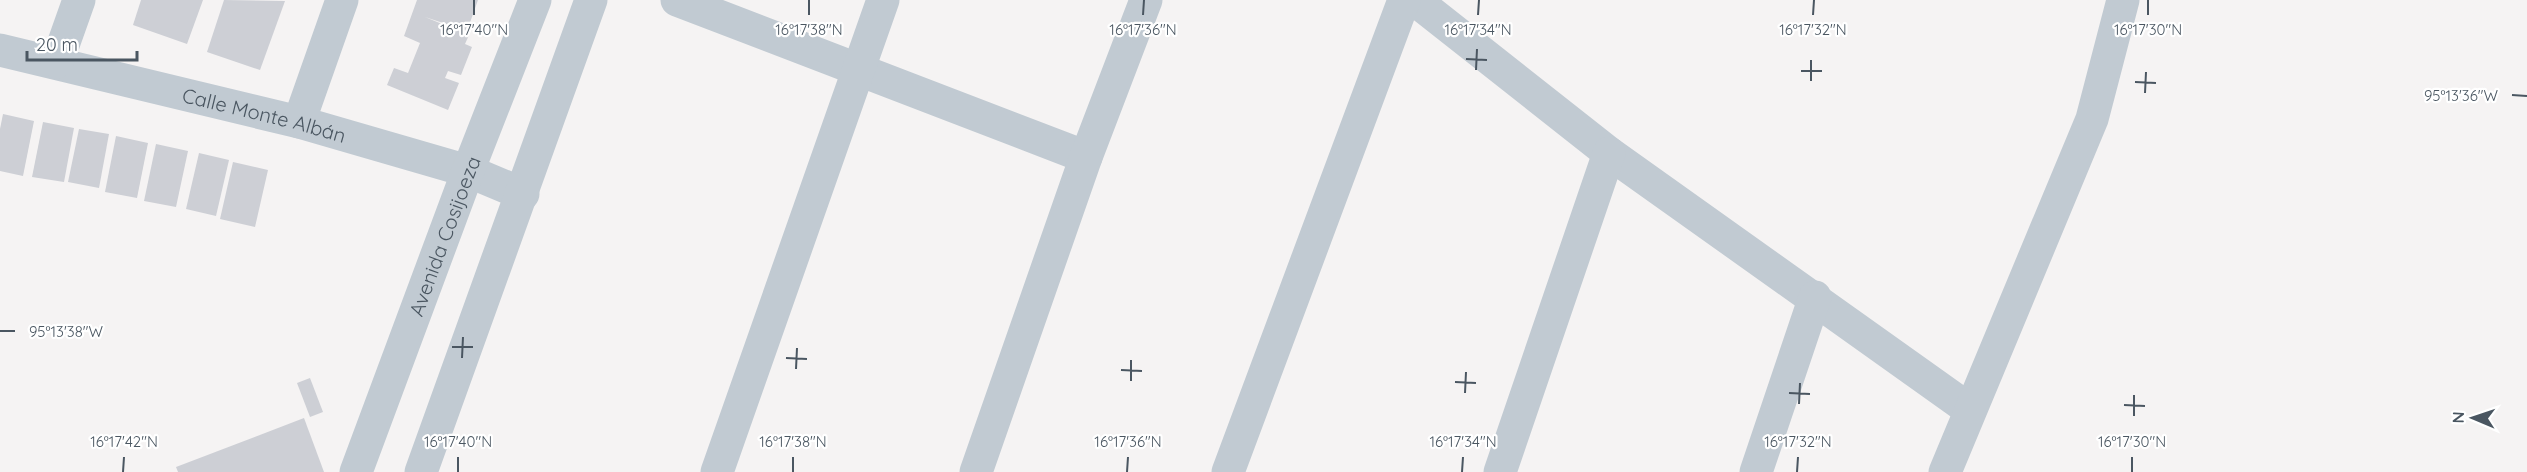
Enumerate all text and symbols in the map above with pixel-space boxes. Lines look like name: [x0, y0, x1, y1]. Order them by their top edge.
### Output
text: 16°17'40"N: [440, 20, 508, 39]
text: 16°17'38"N: [775, 20, 843, 39]
text: 16°17'36"N: [1109, 20, 1177, 39]
text: 16°17'34"N: [1444, 20, 1512, 39]
text: 16°17'32"N: [1779, 20, 1847, 39]
text: 16°17'30"N: [2114, 20, 2182, 39]
scale bar: [27, 24, 136, 62]
text: 20 m: [36, 33, 78, 56]
street label: Calle Monte Albán: [180, 82, 349, 148]
text: 95°13'36"W: [2424, 86, 2499, 105]
street label: Avenida Cosijoeza: [403, 152, 485, 319]
text: 95°13'38"W: [29, 322, 104, 341]
north arrow: [2443, 388, 2503, 448]
text: N: [2448, 411, 2468, 424]
text: 16°17'42"N: [90, 432, 158, 451]
text: 16°17'40"N: [424, 432, 492, 451]
text: 16°17'38"N: [759, 432, 827, 451]
text: 16°17'36"N: [1094, 432, 1162, 451]
text: 16°17'34"N: [1429, 432, 1497, 451]
text: 16°17'32"N: [1764, 432, 1832, 451]
text: 16°17'30"N: [2098, 432, 2166, 451]

